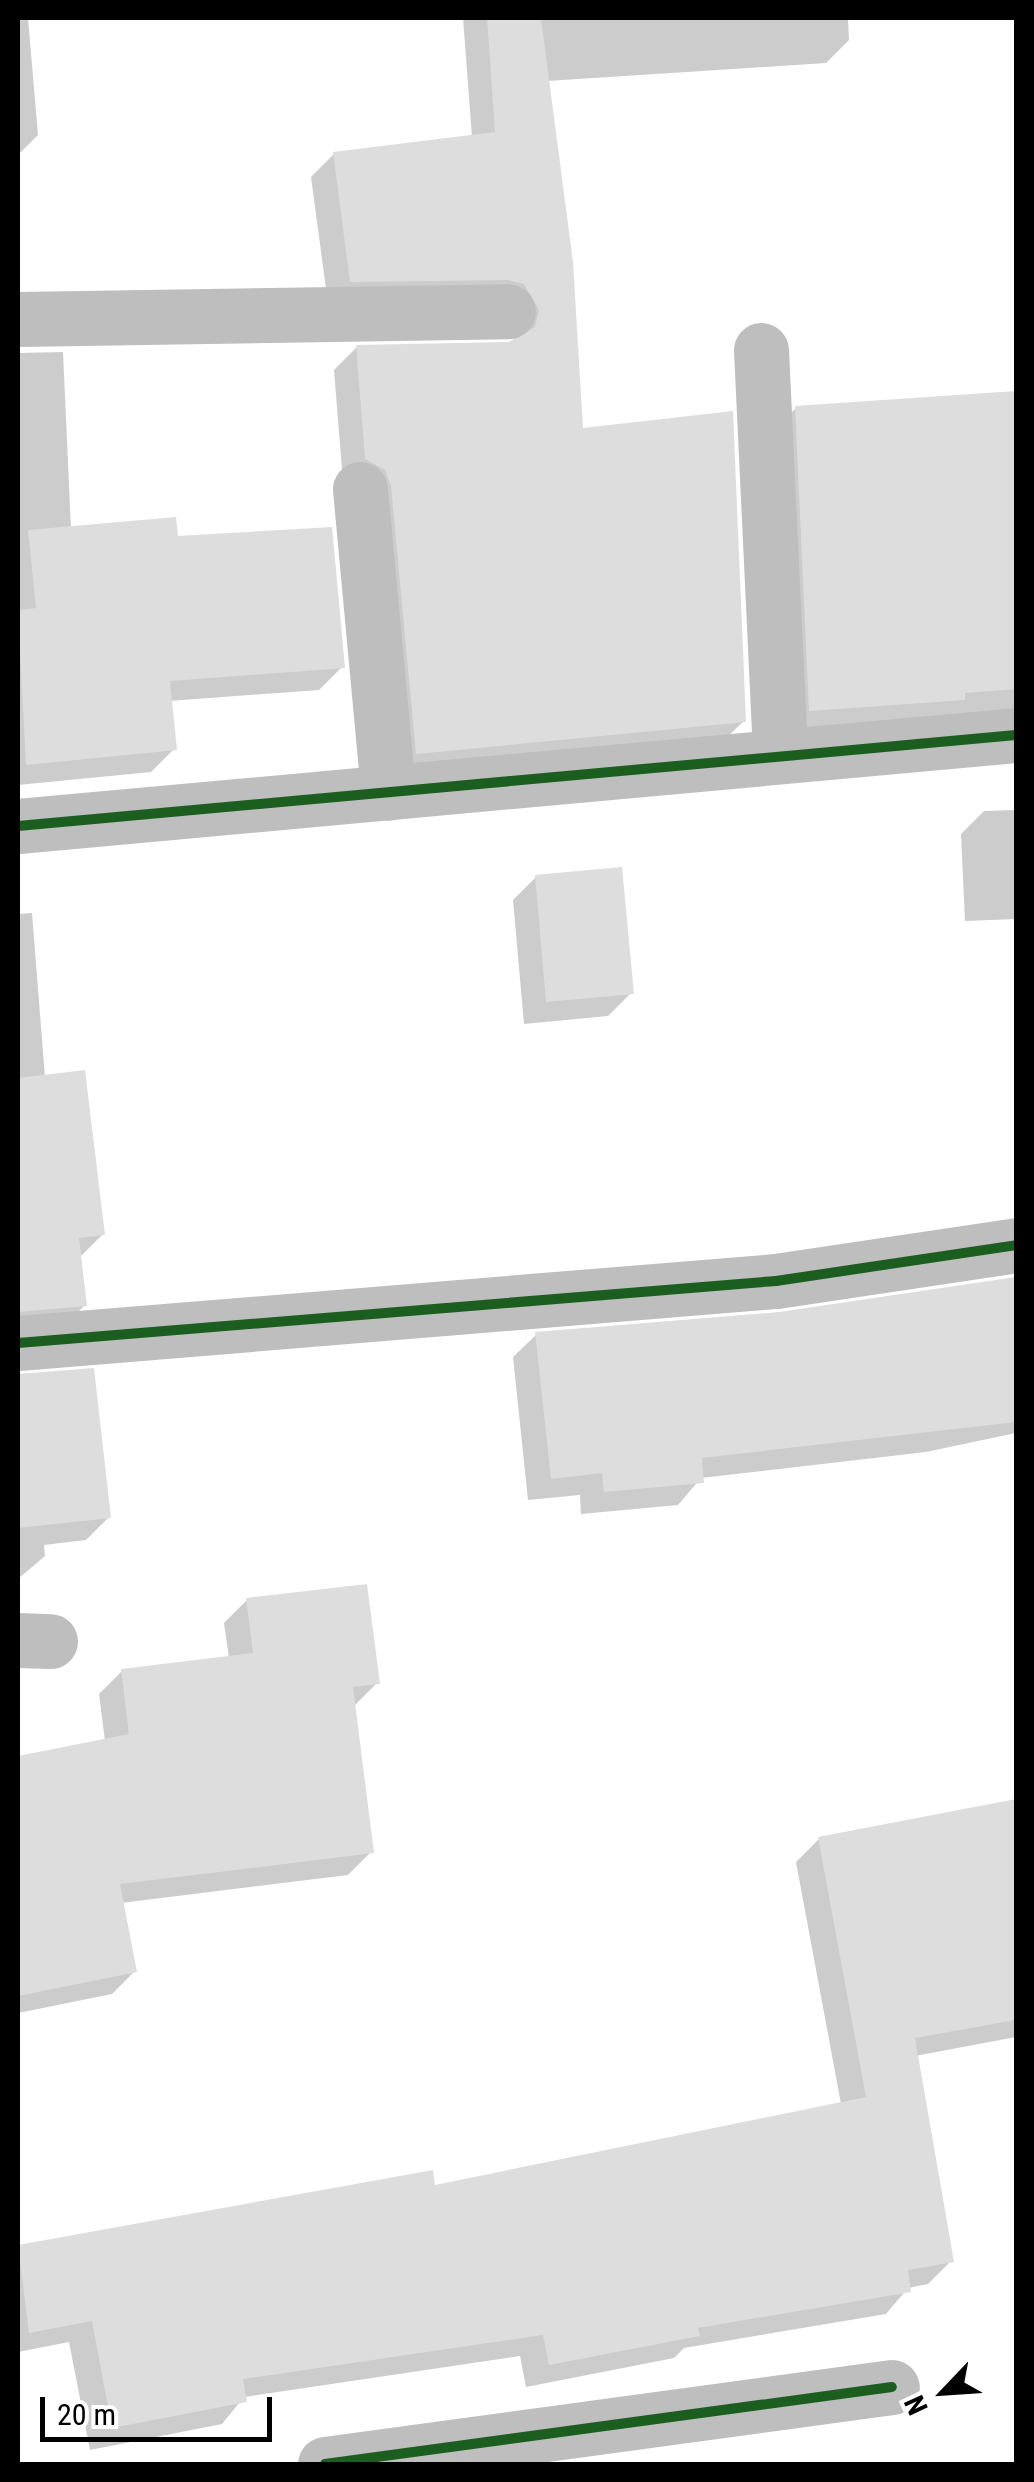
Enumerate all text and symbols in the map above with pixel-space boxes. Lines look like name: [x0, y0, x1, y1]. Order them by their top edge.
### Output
north arrow: [894, 2342, 994, 2442]
scale bar: [45, 2377, 278, 2439]
text: N: [898, 2390, 935, 2420]
text: 20 m: [57, 2397, 116, 2432]

